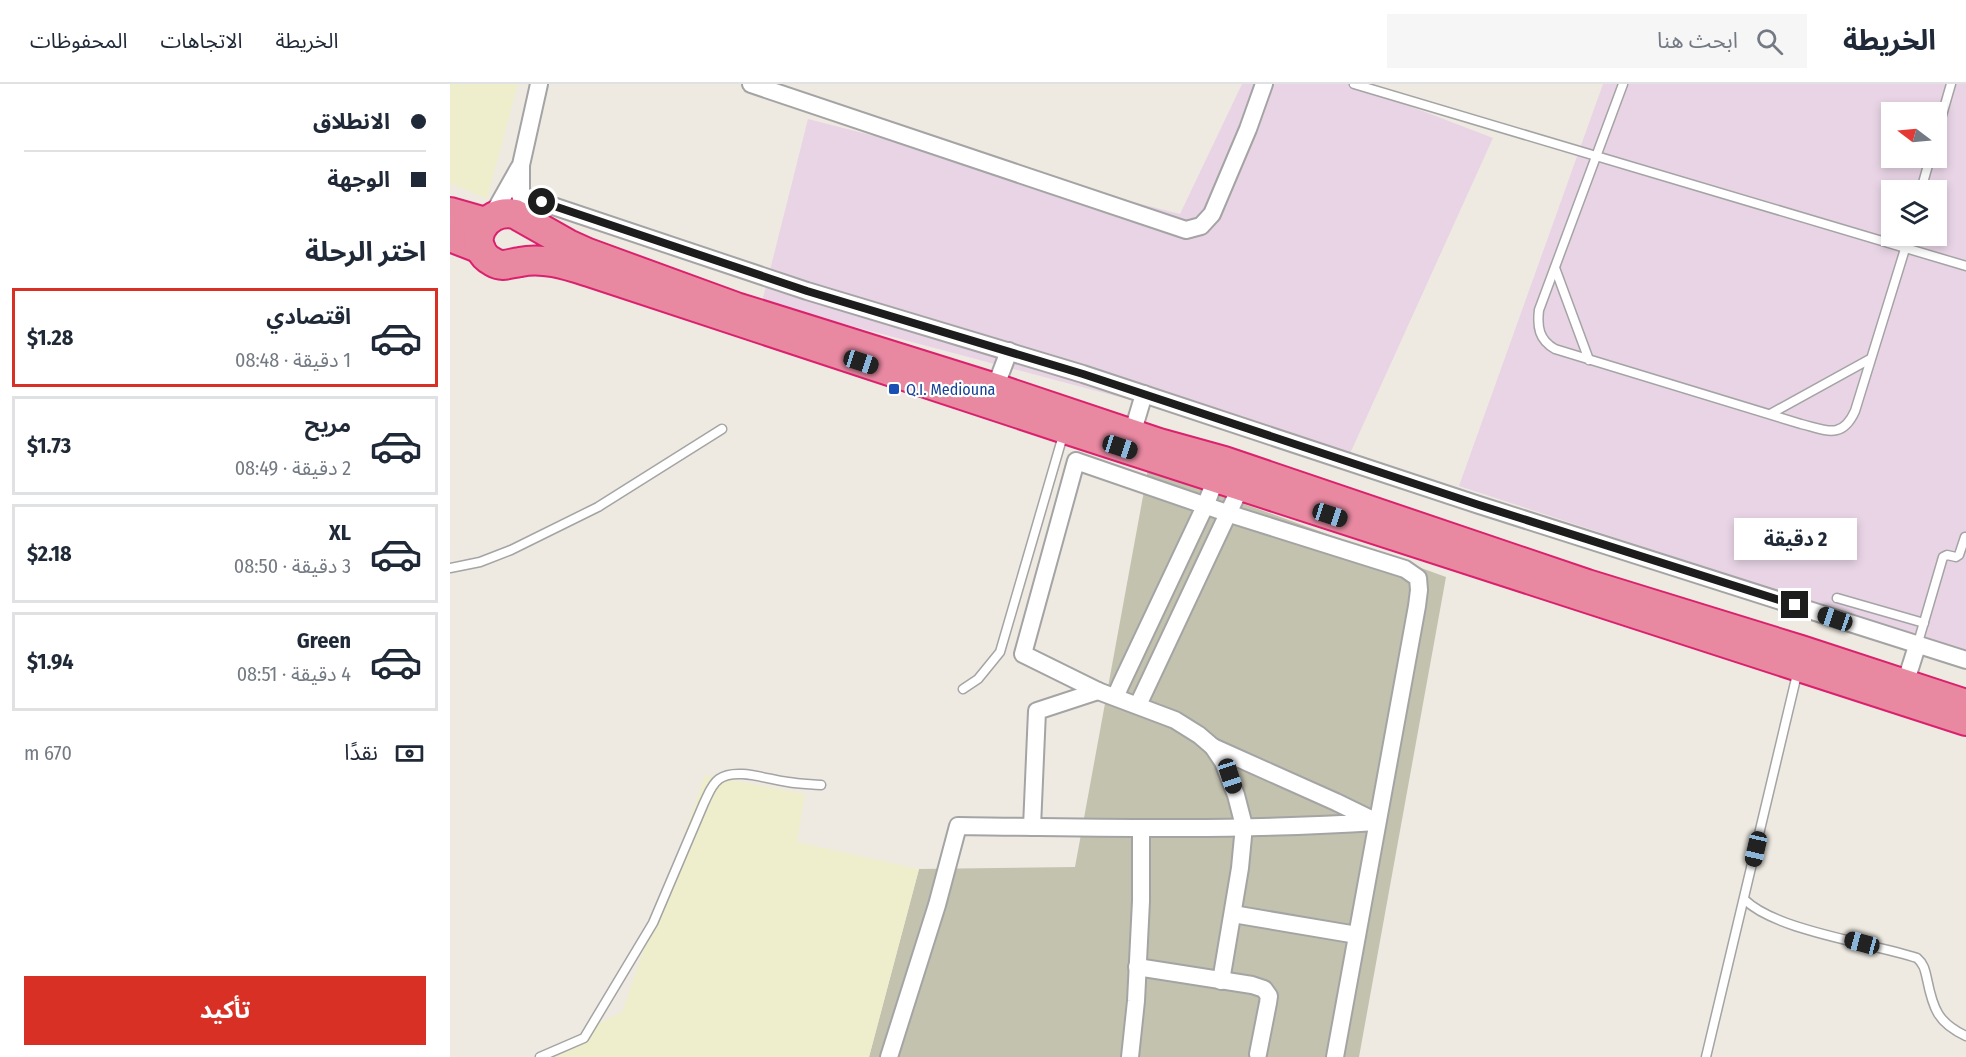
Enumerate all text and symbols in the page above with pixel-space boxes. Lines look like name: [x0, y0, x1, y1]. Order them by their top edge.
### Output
search box: [1387, 14, 1807, 68]
text: الخريطة: [1843, 24, 1936, 57]
icon: search: [1753, 25, 1786, 58]
text: ابحث هنا: [1657, 27, 1738, 54]
text: المحفوظات: [30, 28, 127, 54]
text: الاتجاهات: [160, 28, 242, 54]
text: الخريطة: [275, 28, 338, 54]
north arrow: [1881, 102, 1947, 168]
map controls: [1881, 102, 1947, 246]
text: الانطلاق: [313, 108, 390, 135]
text: الوجهة: [327, 166, 390, 193]
button: layers: [1881, 180, 1947, 246]
route start: [528, 188, 555, 215]
text: اختر الرحلة: [305, 236, 426, 268]
text: اقتصادي: [266, 303, 351, 330]
icon: car: [369, 311, 423, 365]
text: $1.28: [27, 324, 73, 351]
text: 1 دقيقة · 08:48: [235, 348, 351, 372]
car: [841, 348, 881, 376]
place label: Q.I. Mediouna: [906, 380, 996, 399]
marker: Q.I. Mediouna: [887, 382, 901, 396]
text: مريح: [305, 411, 351, 438]
icon: car: [369, 419, 423, 473]
text: $1.73: [27, 432, 71, 459]
car: [1100, 433, 1140, 461]
text: 2 دقيقة · 08:49: [235, 456, 351, 480]
car: [1310, 501, 1350, 529]
callout: 2 دقيقة: [1734, 518, 1856, 560]
text: XL: [329, 519, 351, 546]
icon: car: [369, 527, 423, 581]
text: 2 دقيقة: [1764, 527, 1827, 551]
text: $2.18: [27, 540, 72, 567]
text: 3 دقيقة · 08:50: [234, 554, 351, 578]
route end: [1781, 591, 1808, 618]
car: [1815, 605, 1855, 633]
text: Green: [297, 627, 351, 654]
icon: car: [369, 635, 423, 689]
text: $1.94: [27, 648, 74, 675]
text: 4 دقيقة · 08:51: [237, 662, 351, 686]
icon: cash: [393, 737, 426, 770]
text: نقدًا: [344, 739, 378, 766]
text: 670 m: [24, 741, 72, 765]
car: [1216, 756, 1244, 796]
car: [1743, 829, 1769, 869]
car: [1842, 930, 1882, 956]
button: تأكيد: [24, 976, 426, 1045]

